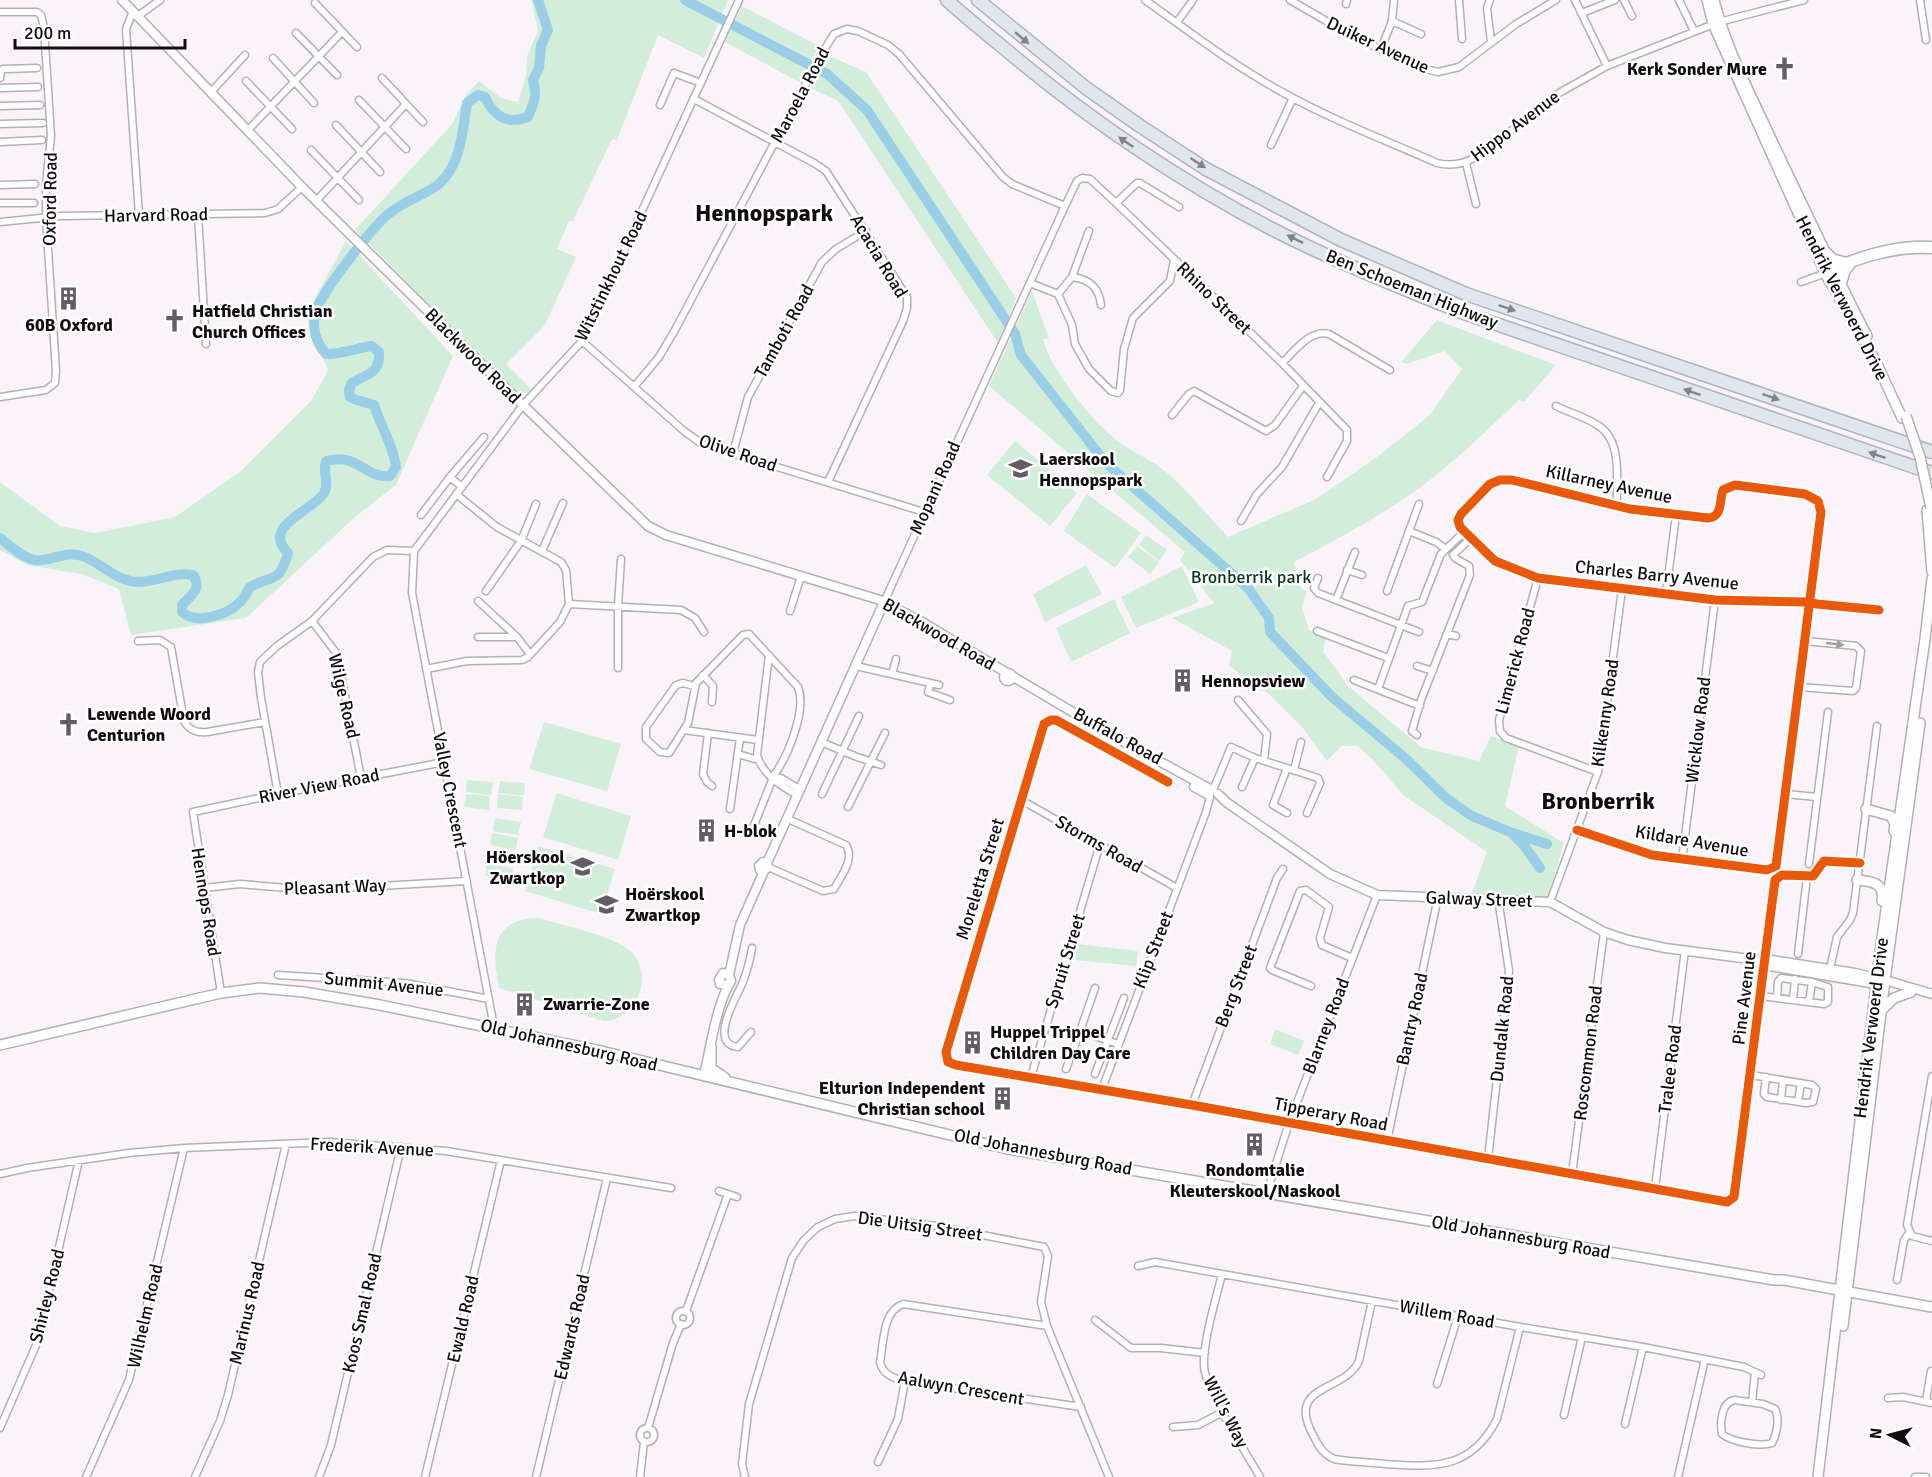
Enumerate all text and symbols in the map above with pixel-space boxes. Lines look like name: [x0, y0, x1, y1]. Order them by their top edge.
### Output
scale bar: [15, 12, 184, 50]
street label: Duiker Avenue: [1323, 12, 1433, 78]
text: 200 m: [24, 22, 71, 44]
one-way arrow: [1014, 31, 1030, 44]
street label: Maroela Road: [766, 43, 834, 147]
church icon: Kerk Sonder Mure: [1772, 56, 1798, 82]
place label: Kerk Sonder Mure: [1627, 58, 1767, 80]
street label: Hippo Avenue: [1466, 85, 1564, 167]
one-way arrow: [1118, 136, 1134, 147]
street label: Oxford Road: [38, 152, 62, 246]
one-way arrow: [1190, 157, 1206, 168]
district label: Hennopspark: [695, 198, 833, 228]
street label: Harvard Road: [104, 203, 208, 227]
street label: Witstinkhout Road: [570, 207, 652, 345]
street label: Acacia Road: [845, 210, 913, 302]
street label: Hendrik Verwoerd Drive: [1791, 212, 1893, 384]
one-way arrow: [1286, 235, 1303, 244]
street label: Ben Schoeman Highway: [1323, 244, 1502, 334]
street label: Rhino Street: [1172, 257, 1256, 339]
street label: Tamboti Road: [749, 280, 819, 382]
building icon: 60B Oxford: [56, 286, 82, 312]
place label: Hatfield Christian Church Offices: [192, 300, 333, 343]
one-way arrow: [1498, 303, 1516, 313]
street label: Blackwood Road: [421, 304, 525, 408]
church icon: Hatfield Christian Church Offices: [161, 308, 187, 334]
place label: 60B Oxford: [25, 314, 113, 336]
one-way arrow: [1683, 387, 1701, 397]
one-way arrow: [1762, 393, 1780, 402]
street label: Olive Road: [696, 429, 780, 477]
street label: Mopani Road: [905, 438, 965, 538]
place label: Laerskool Hennopspark: [1039, 448, 1143, 491]
one-way arrow: [1868, 449, 1886, 459]
school or university icon: Laerskool Hennopspark: [1008, 456, 1034, 482]
street label: Killarney Avenue: [1544, 460, 1674, 508]
street label: Charles Barry Avenue: [1574, 555, 1740, 595]
park label: Bronberrik park: [1191, 566, 1311, 588]
street label: Blackwood Road: [879, 593, 999, 675]
street label: Limerick Road: [1490, 605, 1540, 717]
one-way arrow: [1825, 639, 1844, 649]
street label: Wilge Road: [324, 651, 364, 741]
street label: Kilkenny Road: [1587, 658, 1623, 768]
building icon: Hennopsview: [1170, 668, 1196, 694]
place label: Hennopsview: [1201, 670, 1305, 692]
street label: Wicklow Road: [1681, 675, 1715, 785]
place label: Lewende Woord Centurion: [87, 703, 211, 746]
street label: Buffalo Road: [1070, 703, 1166, 769]
church icon: Lewende Woord Centurion: [56, 711, 82, 737]
street label: Valley Crescent: [428, 730, 472, 850]
street label: River View Road: [257, 764, 381, 808]
district label: Bronberrik: [1541, 786, 1655, 816]
street label: Storms Road: [1052, 810, 1146, 878]
street label: Moreletta Street: [951, 816, 1009, 942]
building icon: H-blok: [693, 818, 719, 844]
place label: H-blok: [724, 820, 778, 842]
street label: Kildare Avenue: [1633, 820, 1751, 862]
street label: Hennops Road: [187, 846, 225, 958]
place label: Höerskool Zwartkop: [486, 846, 565, 889]
school or university icon: Höerskool Zwartkop: [570, 854, 596, 880]
street label: Pleasant Way: [283, 874, 387, 900]
place label: Hoërskool Zwartkop: [625, 883, 705, 926]
street label: Galway Street: [1425, 886, 1533, 912]
school or university icon: Hoërskool Zwartkop: [594, 891, 620, 917]
street label: Klip Street: [1128, 908, 1178, 992]
street label: Spruit Street: [1040, 911, 1090, 1011]
street label: Hendrik Verwoerd Drive: [1849, 936, 1893, 1120]
street label: Berg Street: [1210, 942, 1262, 1030]
street label: Pine Avenue: [1727, 950, 1761, 1046]
street label: Summit Avenue: [323, 967, 445, 1001]
street label: Bantry Road: [1391, 971, 1433, 1067]
street label: Blarney Road: [1298, 975, 1354, 1077]
street label: Dundalk Road: [1485, 975, 1519, 1083]
street label: Roscommon Road: [1569, 984, 1607, 1122]
building icon: Zwarrie-Zone: [512, 991, 538, 1017]
place label: Zwarrie-Zone: [543, 993, 650, 1015]
street label: Old Johannesburg Road: [478, 1014, 660, 1076]
place label: Huppel Trippel Children Day Care: [990, 1021, 1131, 1064]
street label: Tralee Road: [1654, 1023, 1686, 1115]
building icon: Huppel Trippel Children Day Care: [959, 1029, 985, 1055]
place label: Elturion Independent Christian school: [819, 1077, 985, 1120]
building icon: Elturion Independent Christian school: [990, 1085, 1016, 1111]
street label: Tipperary Road: [1272, 1092, 1390, 1136]
street label: Old Johannesburg Road: [952, 1124, 1134, 1180]
building icon: Rondomtalie Kleuterskool/Naskool: [1242, 1131, 1268, 1157]
street label: Frederik Avenue: [310, 1133, 434, 1161]
place label: Rondomtalie Kleuterskool/Naskool: [1169, 1159, 1341, 1202]
street label: Die Uitsig Street: [856, 1206, 984, 1246]
street label: Old Johannesburg Road: [1430, 1210, 1612, 1264]
street label: Shirley Road: [25, 1247, 69, 1345]
street label: Koos Smal Road: [338, 1251, 386, 1375]
street label: Marinus Road: [224, 1259, 270, 1367]
street label: Wilhelm Road: [122, 1262, 168, 1370]
street label: Edwards Road: [549, 1272, 595, 1382]
street label: Ewald Road: [442, 1273, 484, 1365]
street label: Willem Road: [1398, 1295, 1496, 1333]
street label: Aalwyn Crescent: [896, 1366, 1026, 1410]
street label: Will's Way: [1199, 1372, 1254, 1452]
north arrow: [1860, 1405, 1920, 1465]
text: N: [1866, 1427, 1887, 1440]

